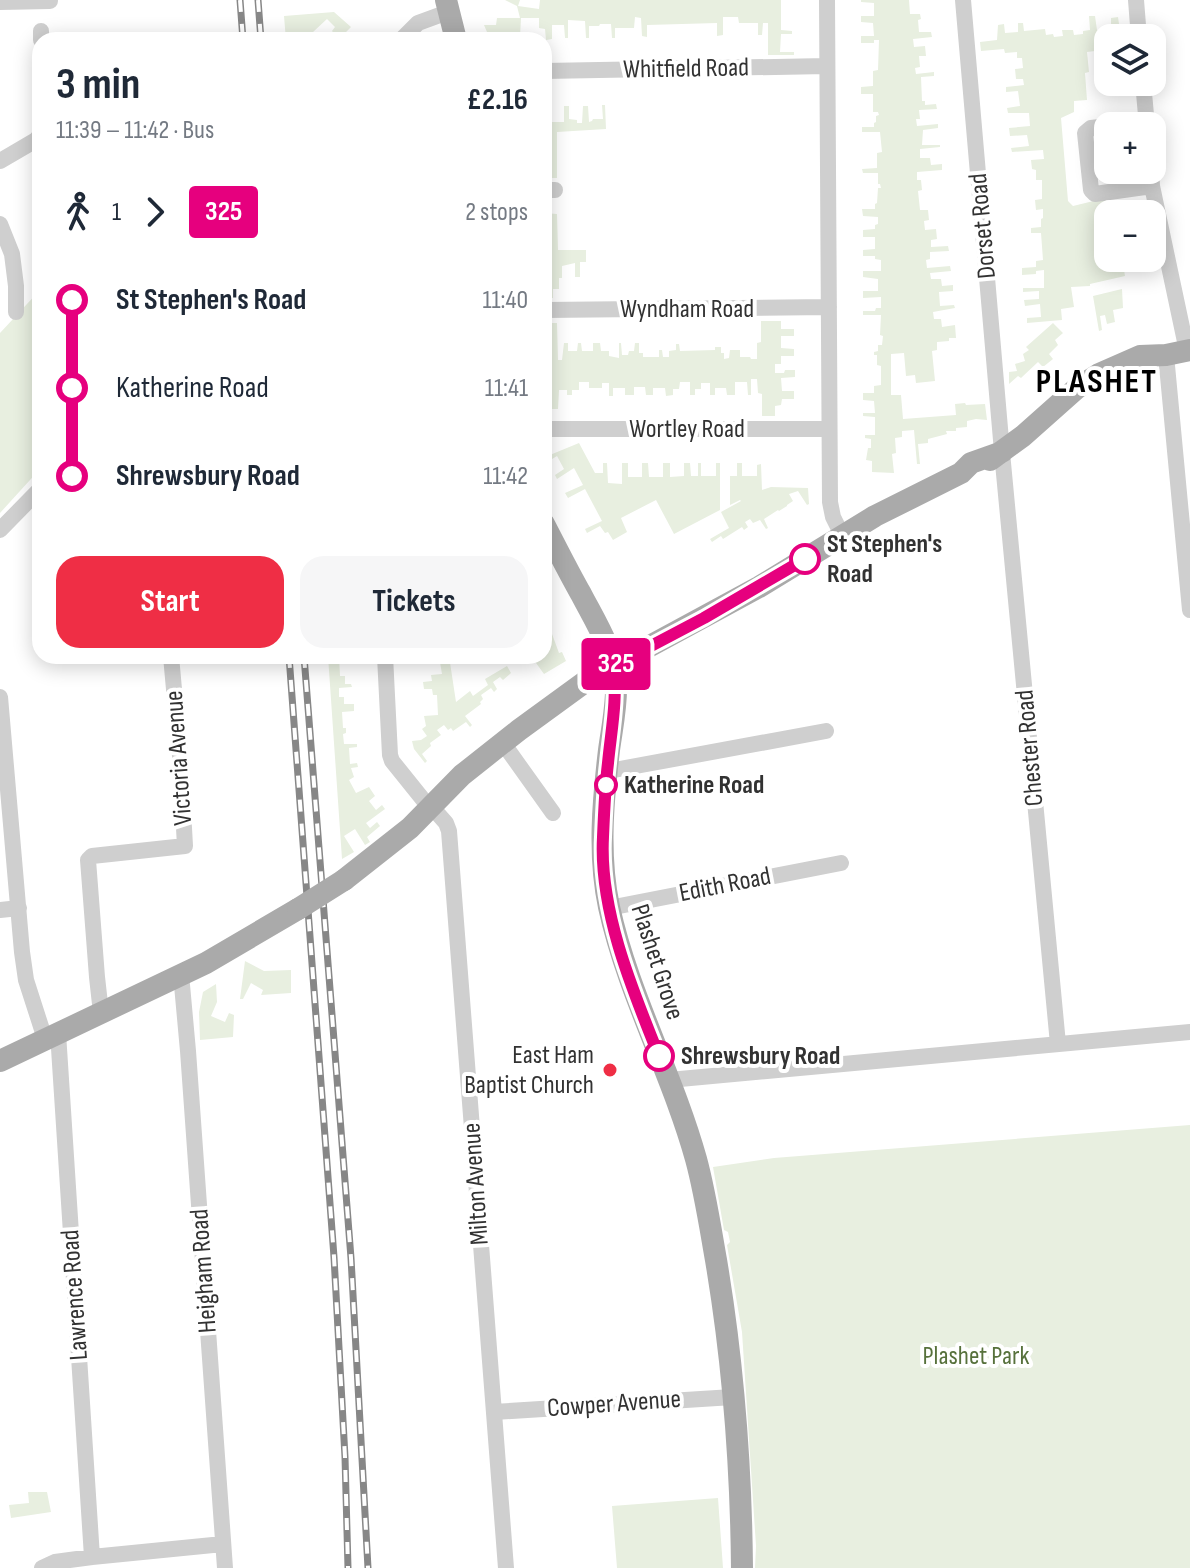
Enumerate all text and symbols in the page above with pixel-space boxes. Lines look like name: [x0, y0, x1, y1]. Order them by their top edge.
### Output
map controls: [1094, 24, 1166, 272]
button: layers: [1094, 24, 1166, 96]
street label: Whitfield Road: [623, 52, 749, 86]
text: 3 min: [56, 58, 140, 111]
text: £2.16: [467, 82, 528, 118]
button: +: [1094, 112, 1166, 184]
text: 11:39 – 11:42 · Bus: [56, 115, 214, 146]
street label: Dorset Road: [963, 172, 1003, 280]
icon: walk: [56, 190, 100, 234]
icon: forward: [133, 190, 177, 234]
text: 325: [205, 195, 242, 228]
text: 1: [112, 197, 121, 228]
text: 2 stops: [465, 197, 528, 228]
button: −: [1094, 200, 1166, 272]
text: St Stephen's Road: [116, 282, 306, 318]
text: 11:40: [482, 285, 528, 316]
street label: Wyndham Road: [620, 294, 754, 325]
district label: PLASHET: [1036, 361, 1158, 402]
text: Katherine Road: [116, 370, 269, 406]
text: 11:41: [485, 373, 528, 404]
street label: Wortley Road: [629, 414, 745, 445]
text: Shrewsbury Road: [116, 458, 300, 494]
text: 11:42: [483, 461, 528, 492]
place label: St Stephen's Road: [827, 529, 942, 590]
marker: St Stephen's Road: [790, 544, 820, 574]
button: Start: [56, 556, 284, 648]
button: Tickets: [300, 556, 528, 648]
line badge: 325: [570, 638, 662, 690]
text: 325: [597, 647, 635, 680]
street label: Victoria Avenue: [159, 689, 199, 827]
street label: Chester Road: [1009, 689, 1051, 807]
place label: Katherine Road: [624, 770, 764, 801]
marker: Katherine Road: [595, 774, 617, 796]
street label: Edith Road: [677, 861, 773, 909]
street label: Plashet Grove: [624, 900, 690, 1024]
place label: East Ham Baptist Church: [464, 1040, 594, 1101]
marker: Shrewsbury Road: [644, 1041, 674, 1071]
place label: Shrewsbury Road: [681, 1041, 840, 1072]
marker: East Ham Baptist Church: [601, 1061, 619, 1079]
street label: Milton Avenue: [456, 1122, 496, 1246]
street label: Heigham Road: [184, 1208, 224, 1334]
street label: Lawrence Road: [55, 1229, 95, 1361]
park label: Plashet Park: [923, 1341, 1029, 1372]
street label: Cowper Avenue: [546, 1384, 682, 1424]

